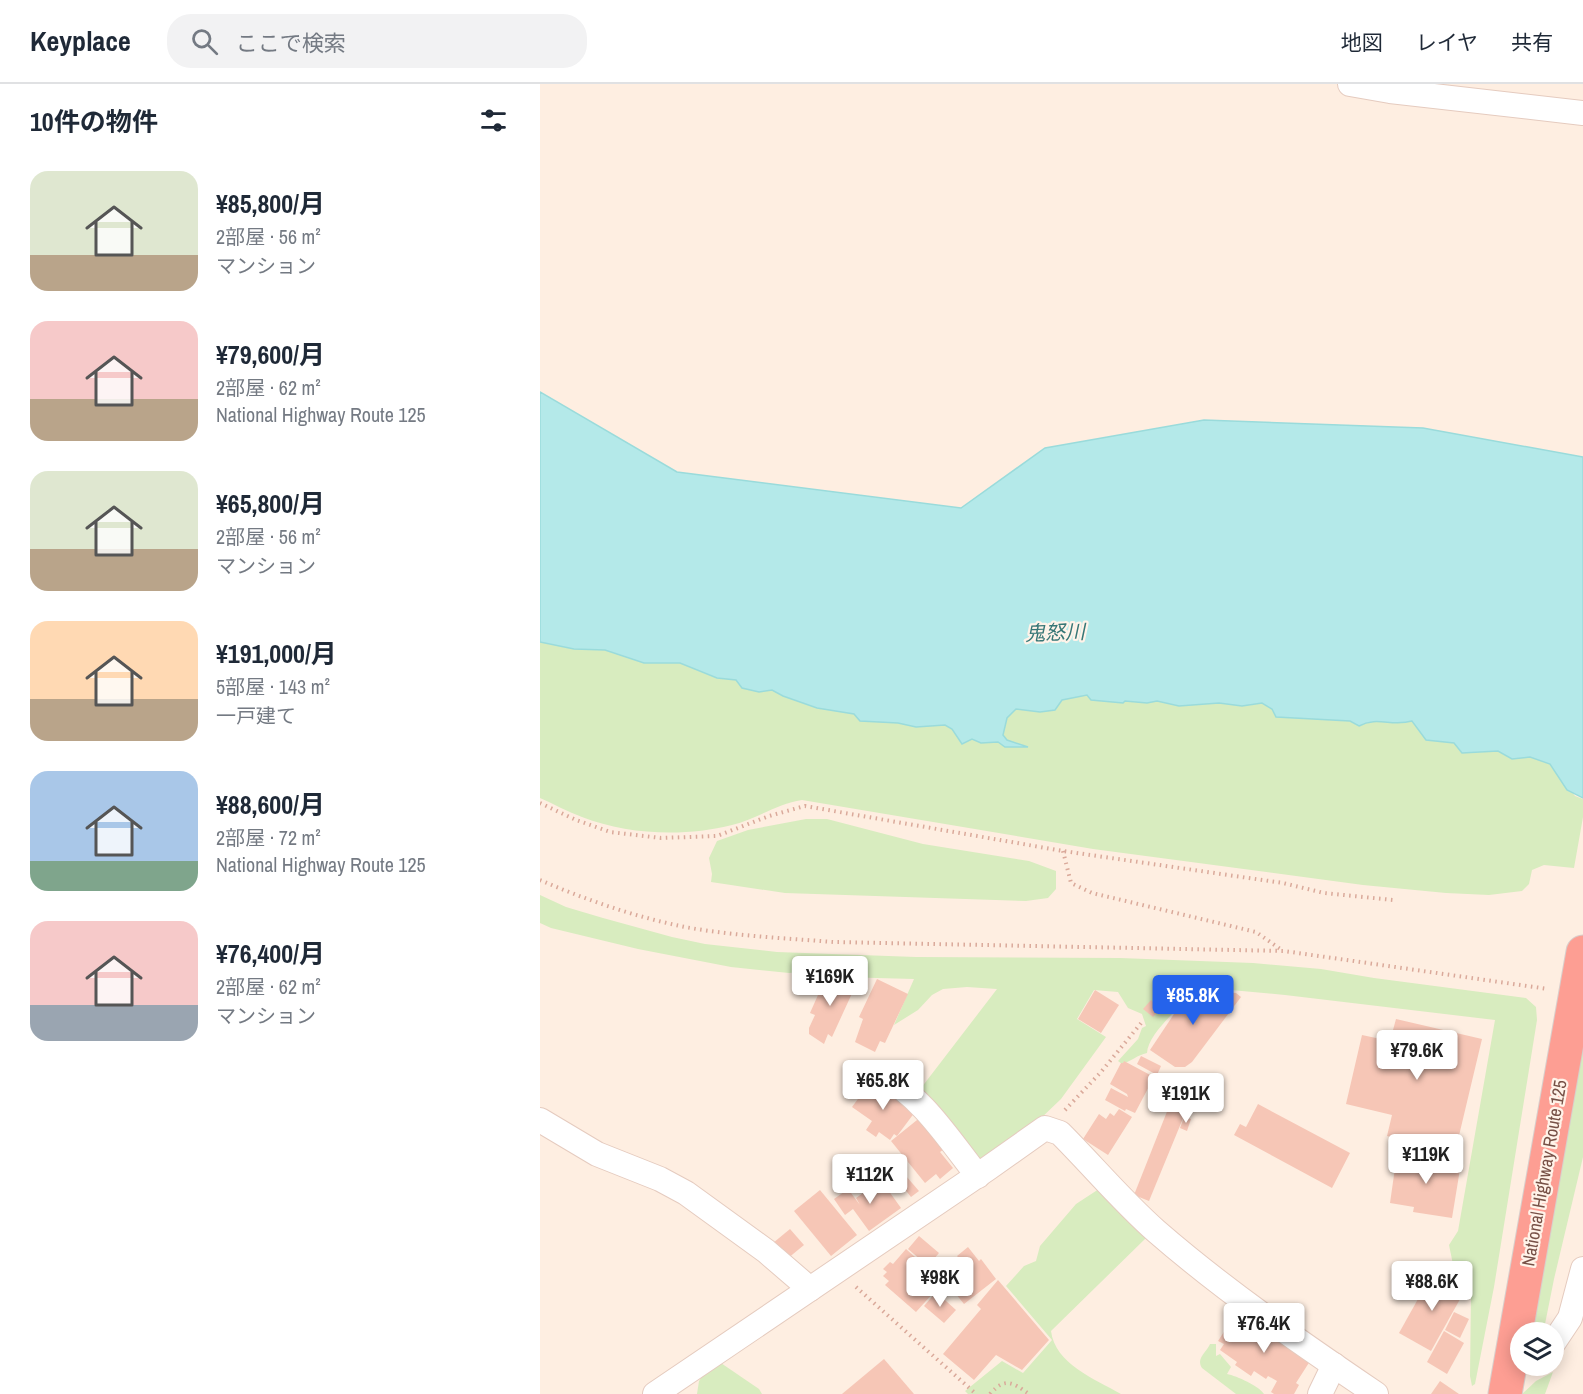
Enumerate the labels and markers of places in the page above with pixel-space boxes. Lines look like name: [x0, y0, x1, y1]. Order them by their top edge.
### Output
pin: ¥169K: [788, 956, 872, 1007]
pin: ¥85.8K: [1144, 975, 1242, 1026]
pin: ¥79.6K: [1368, 1030, 1466, 1081]
pin: ¥65.8K: [834, 1060, 932, 1111]
pin: ¥191K: [1144, 1073, 1228, 1124]
pin: ¥119K: [1384, 1134, 1468, 1185]
pin: ¥112K: [828, 1154, 912, 1205]
pin: ¥98K: [904, 1257, 976, 1308]
pin: ¥88.6K: [1383, 1261, 1481, 1312]
pin: ¥76.4K: [1215, 1303, 1313, 1354]

